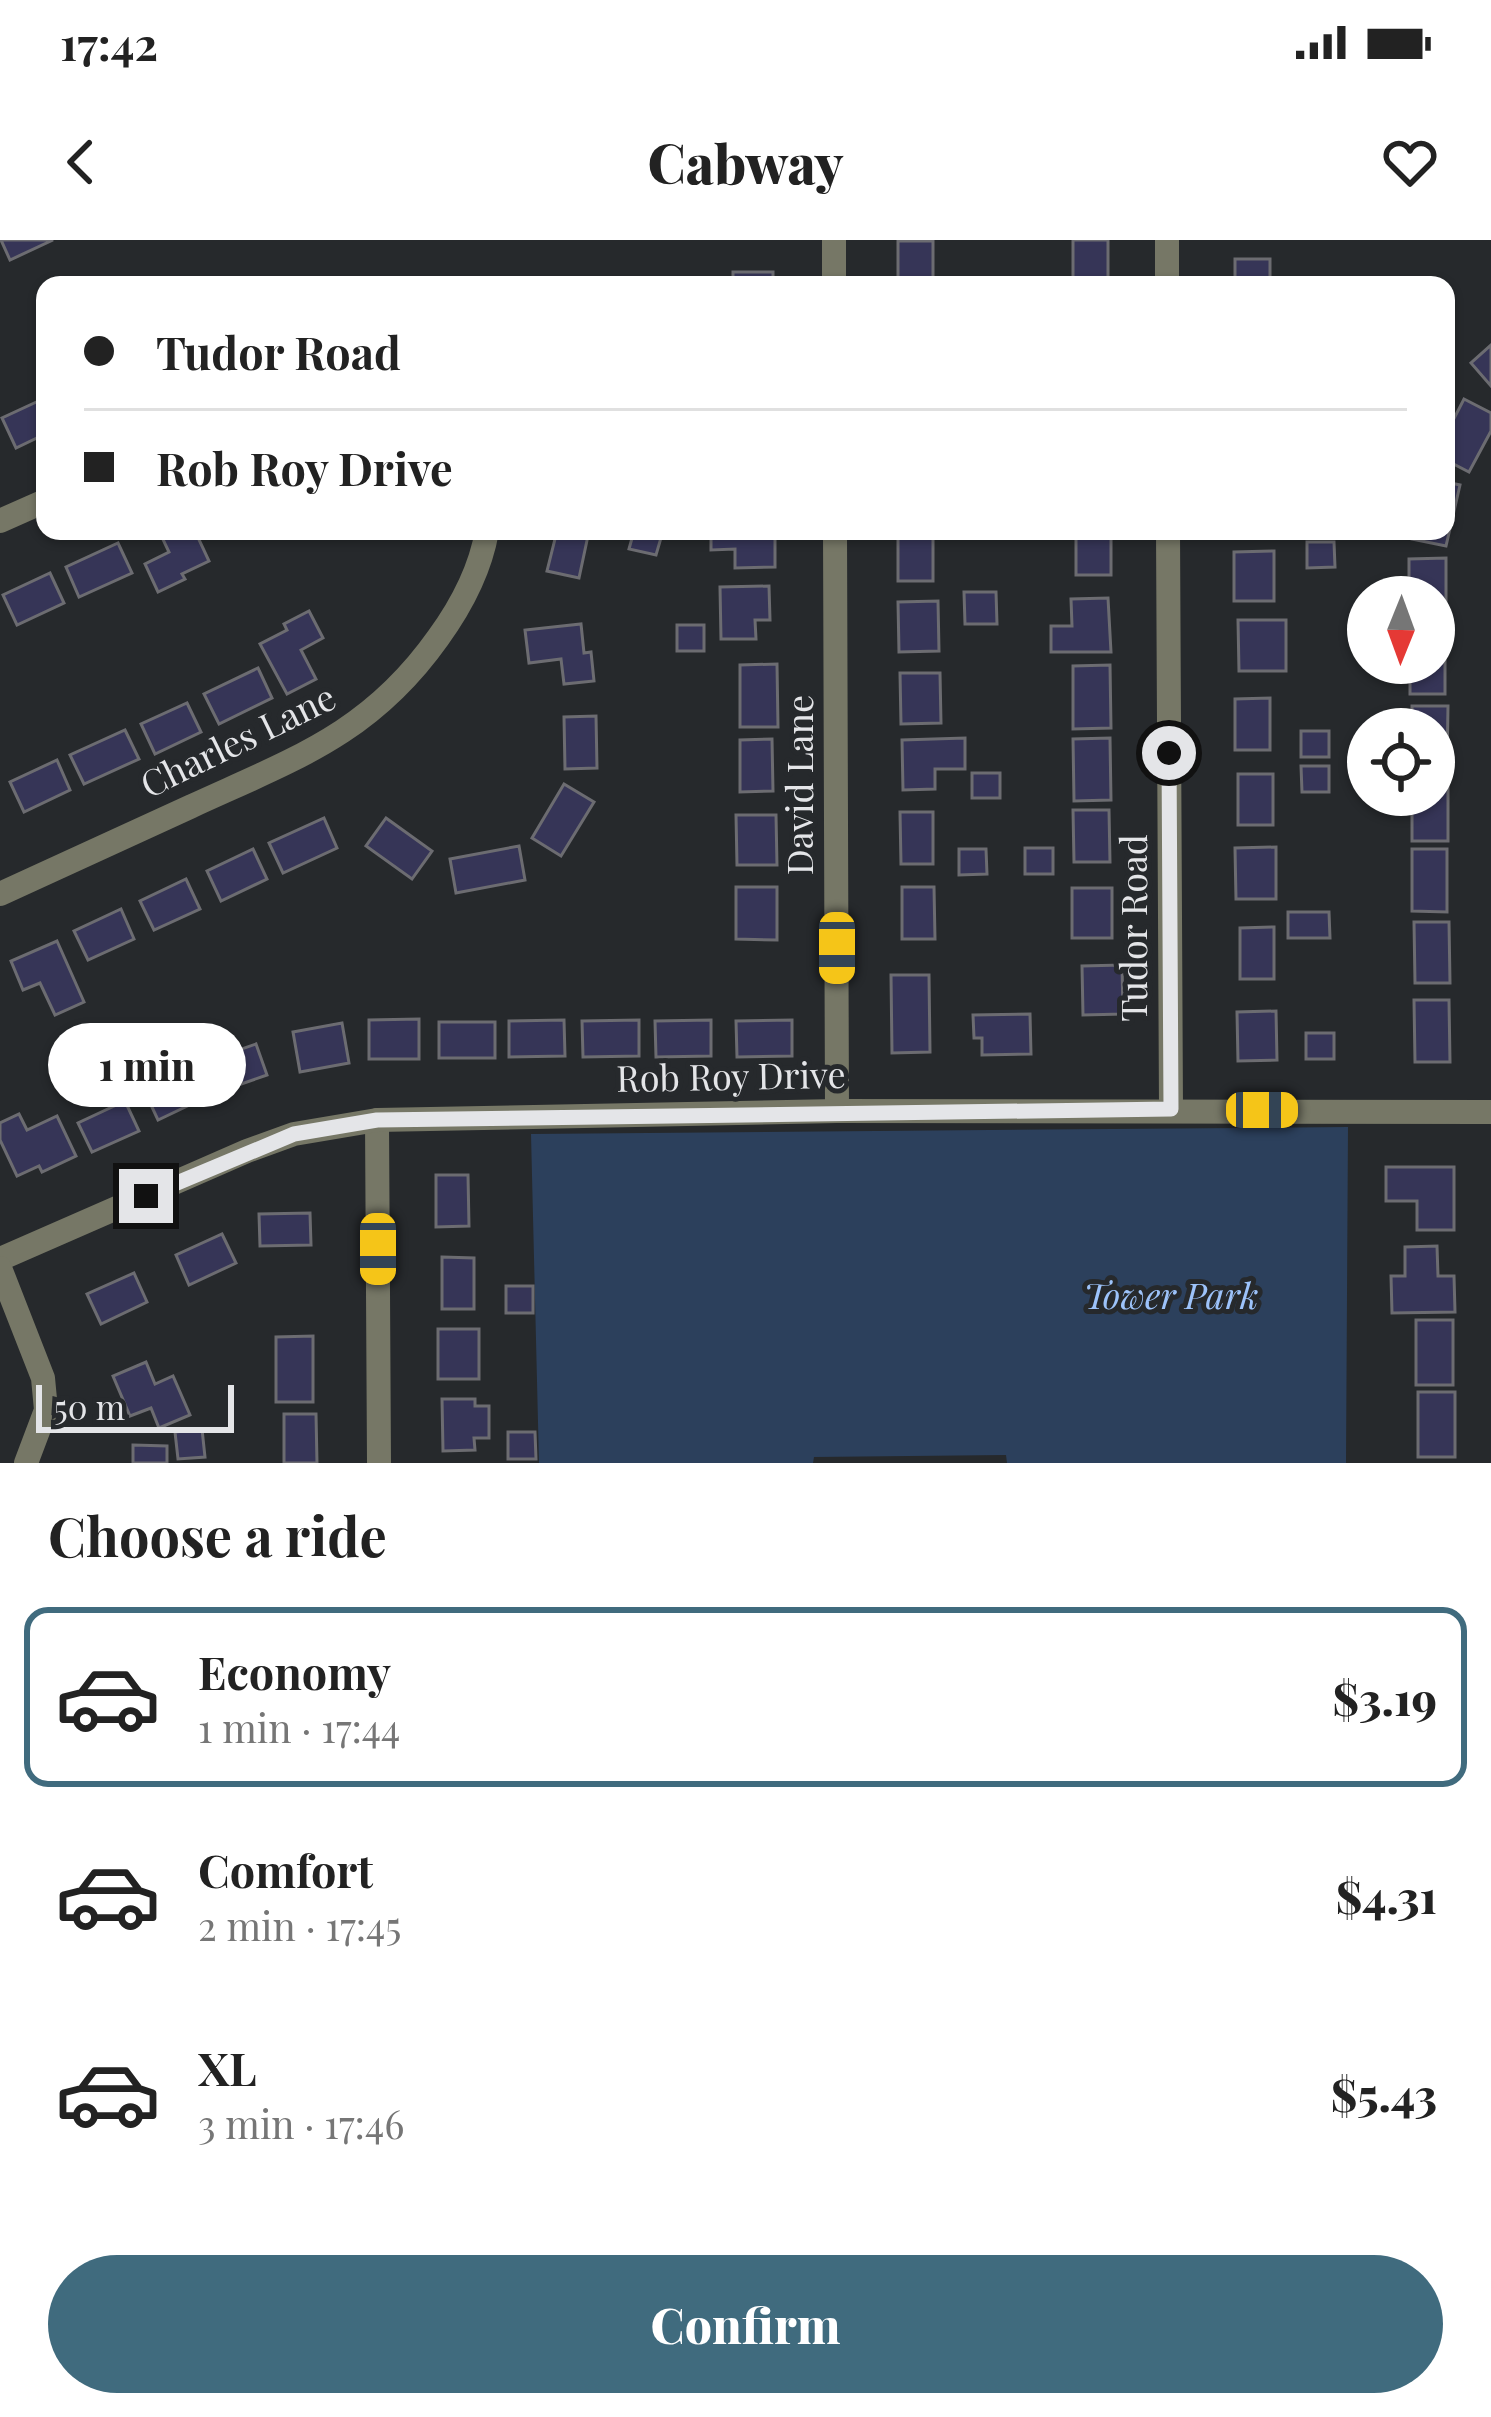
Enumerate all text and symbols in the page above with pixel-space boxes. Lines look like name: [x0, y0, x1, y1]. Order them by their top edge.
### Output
text: 17:42: [60, 12, 158, 72]
text: Cabway: [647, 126, 844, 198]
icon: back: [48, 129, 114, 195]
icon: heart: [1377, 129, 1443, 195]
text: Tudor Road: [156, 321, 401, 381]
text: Rob Roy Drive: [156, 437, 453, 497]
north arrow: [1347, 576, 1455, 684]
map controls: [1347, 576, 1455, 816]
street label: Charles Lane: [132, 671, 343, 807]
street label: David Lane: [774, 695, 822, 875]
button: locate: [1347, 708, 1455, 816]
route start: [1142, 726, 1196, 780]
street label: Tudor Road: [1108, 834, 1156, 1022]
car: [819, 912, 855, 984]
callout: 1 min: [47, 1022, 245, 1106]
text: 1 min: [99, 1039, 195, 1091]
street label: Rob Roy Drive: [616, 1049, 846, 1101]
car: [1226, 1092, 1298, 1128]
route end: [119, 1169, 173, 1223]
car: [360, 1213, 396, 1285]
park label: Tower Park: [1083, 1270, 1259, 1318]
scale bar: [36, 1379, 234, 1432]
text: 50 m: [54, 1384, 125, 1428]
text: Choose a ride: [48, 1499, 387, 1571]
text: Economy: [198, 1641, 391, 1701]
icon: car: [54, 1643, 162, 1751]
text: $3.19: [1333, 1667, 1437, 1727]
text: 1 min · 17:44: [198, 1701, 400, 1753]
text: Comfort: [198, 1839, 373, 1899]
icon: car: [54, 1841, 162, 1949]
text: $4.31: [1336, 1865, 1437, 1925]
text: 2 min · 17:45: [198, 1899, 402, 1951]
text: XL: [198, 2037, 257, 2097]
icon: car: [54, 2039, 162, 2147]
text: $5.43: [1331, 2063, 1437, 2123]
text: 3 min · 17:46: [198, 2097, 404, 2149]
button: Confirm: [48, 2255, 1443, 2393]

